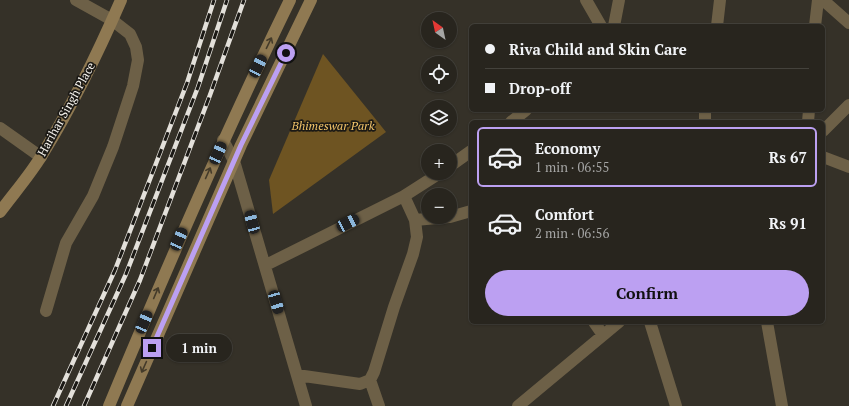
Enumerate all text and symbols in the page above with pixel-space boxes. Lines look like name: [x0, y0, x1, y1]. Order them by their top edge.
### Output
north arrow: [421, 12, 457, 48]
map controls: [421, 12, 457, 224]
one-way arrow: [266, 37, 273, 49]
text: Riva Child and Skin Care: [509, 39, 687, 59]
route start: [277, 44, 295, 62]
car: [247, 53, 269, 79]
button: locate: [421, 56, 457, 92]
street label: Harihar Singh Place: [34, 59, 98, 159]
text: Drop-off: [509, 78, 571, 98]
button: layers: [421, 100, 457, 136]
park label: Bhimeswar Park: [291, 118, 375, 133]
text: Economy: [535, 138, 600, 158]
icon: car: [487, 139, 523, 175]
car: [208, 140, 228, 166]
button: +: [421, 144, 457, 180]
text: Rs 67: [769, 147, 807, 167]
text: 1 min · 06:55: [535, 158, 609, 176]
one-way arrow: [205, 168, 212, 180]
button: −: [421, 188, 457, 224]
text: Comfort: [535, 204, 594, 224]
icon: car: [487, 205, 523, 241]
car: [243, 209, 261, 235]
car: [335, 212, 361, 234]
text: Rs 91: [769, 213, 807, 233]
text: 2 min · 06:56: [535, 224, 609, 242]
car: [169, 226, 189, 252]
button: Confirm: [485, 270, 809, 316]
one-way arrow: [153, 287, 160, 299]
car: [267, 289, 285, 315]
car: [134, 309, 154, 335]
callout: 1 min: [166, 334, 232, 362]
route end: [143, 339, 161, 357]
text: 1 min: [181, 339, 217, 357]
one-way arrow: [140, 361, 148, 373]

